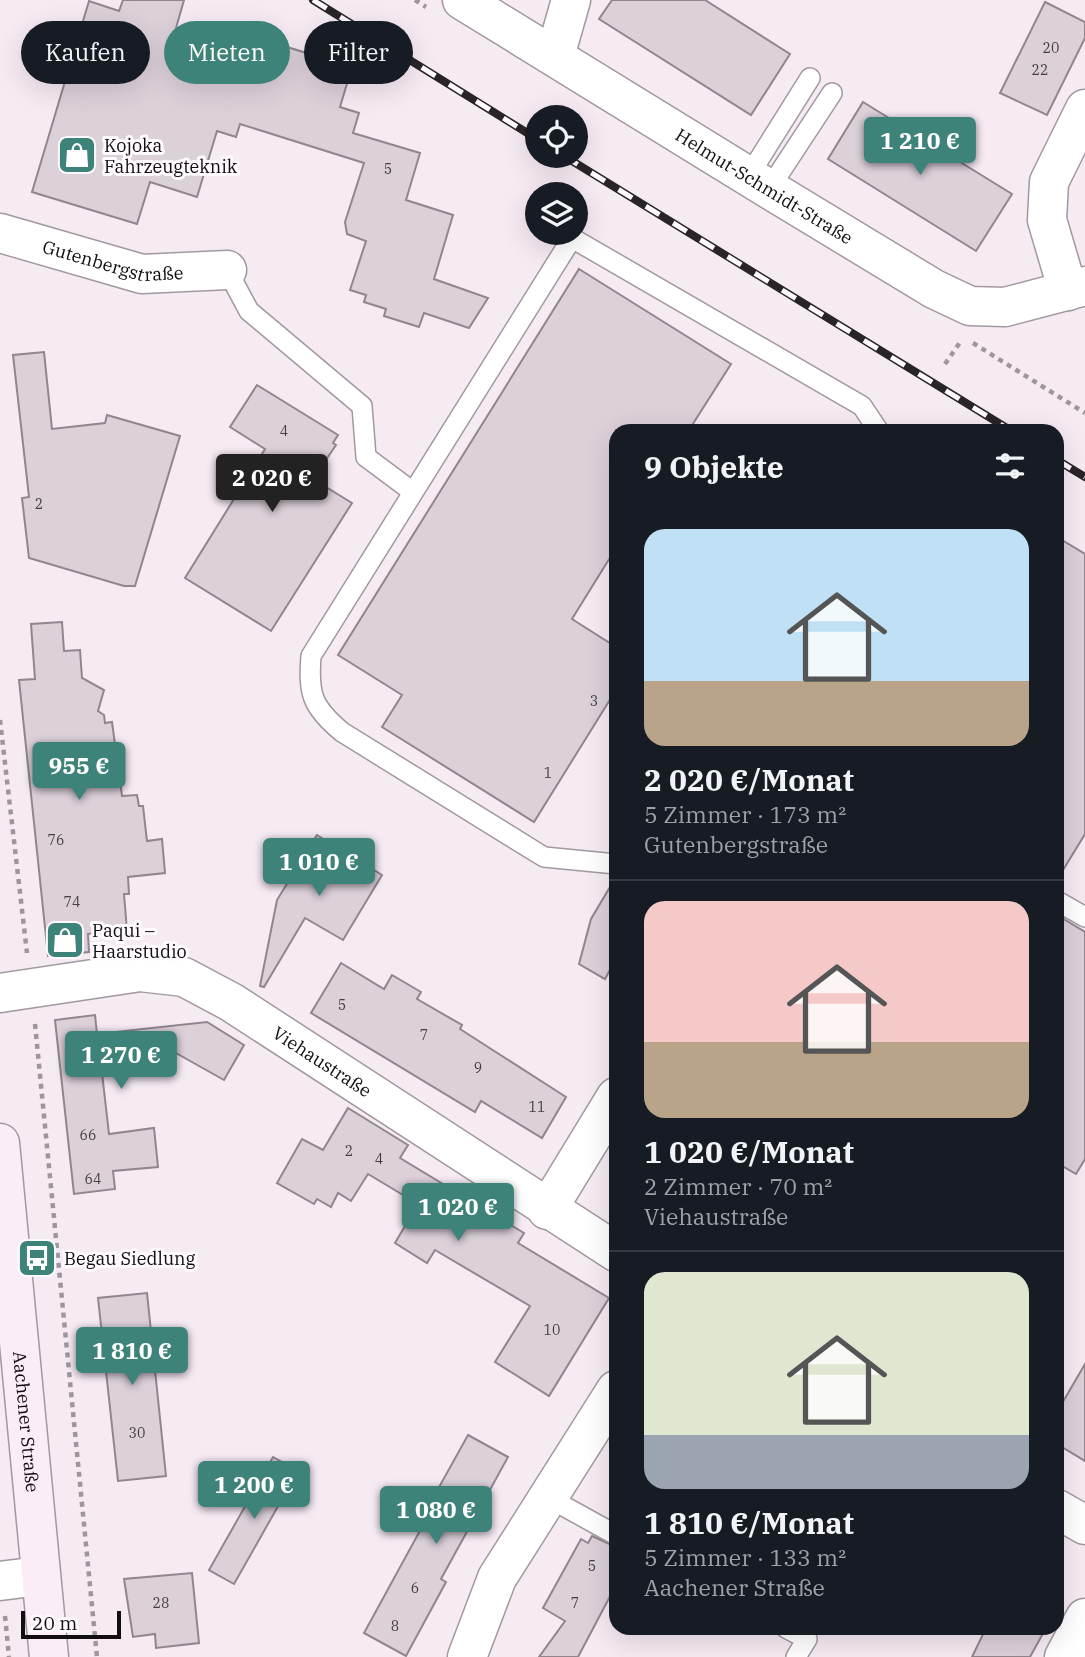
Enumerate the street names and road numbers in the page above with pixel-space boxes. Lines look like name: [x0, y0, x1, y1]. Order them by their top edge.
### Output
street label: Helmut-Schmidt-Straße: [671, 123, 857, 249]
street label: Gutenbergstraße: [40, 234, 184, 286]
street label: Viehaustraße: [269, 1021, 376, 1102]
street label: Aachener Straße: [8, 1350, 45, 1493]

